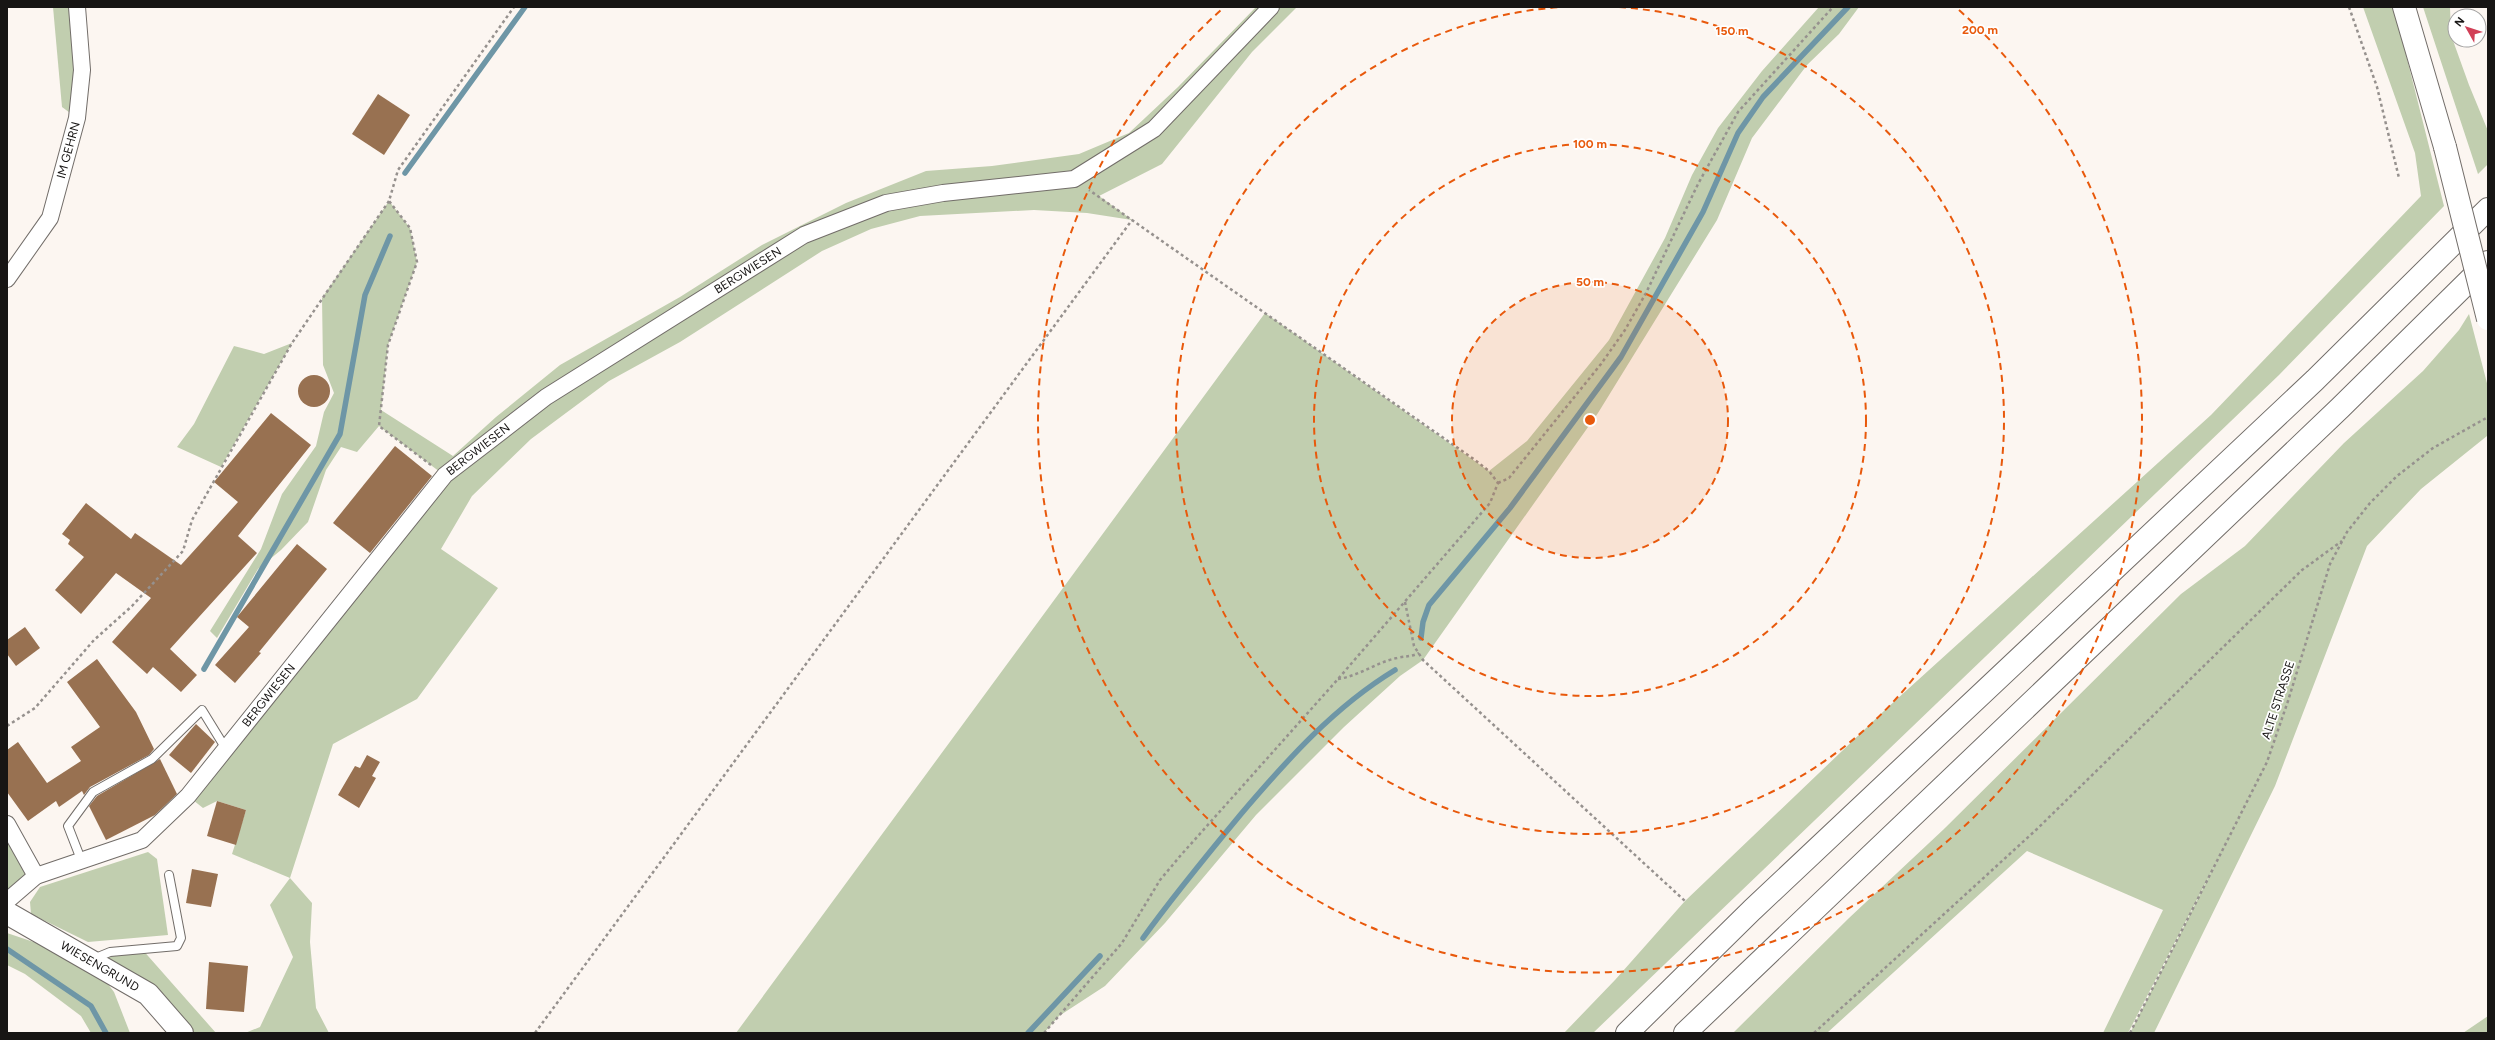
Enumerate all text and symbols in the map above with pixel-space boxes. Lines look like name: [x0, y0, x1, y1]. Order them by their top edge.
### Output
north arrow: [2447, 8, 2487, 48]
text: N: [2452, 15, 2467, 29]
text: 200 m: [1962, 23, 1998, 37]
text: 150 m: [1715, 24, 1749, 38]
street label: IM GEHRN: [54, 120, 83, 180]
text: 100 m: [1573, 137, 1607, 151]
street label: BERGWIESEN: [712, 244, 784, 297]
text: 50 m: [1576, 275, 1604, 289]
centre of rings: [1583, 413, 1597, 427]
street label: BERGWIESEN: [444, 420, 513, 478]
street label: ALTE STRASSE: [2259, 659, 2297, 741]
street label: BERGWIESEN: [239, 661, 298, 730]
street label: WIESENGRUND: [58, 938, 142, 994]

